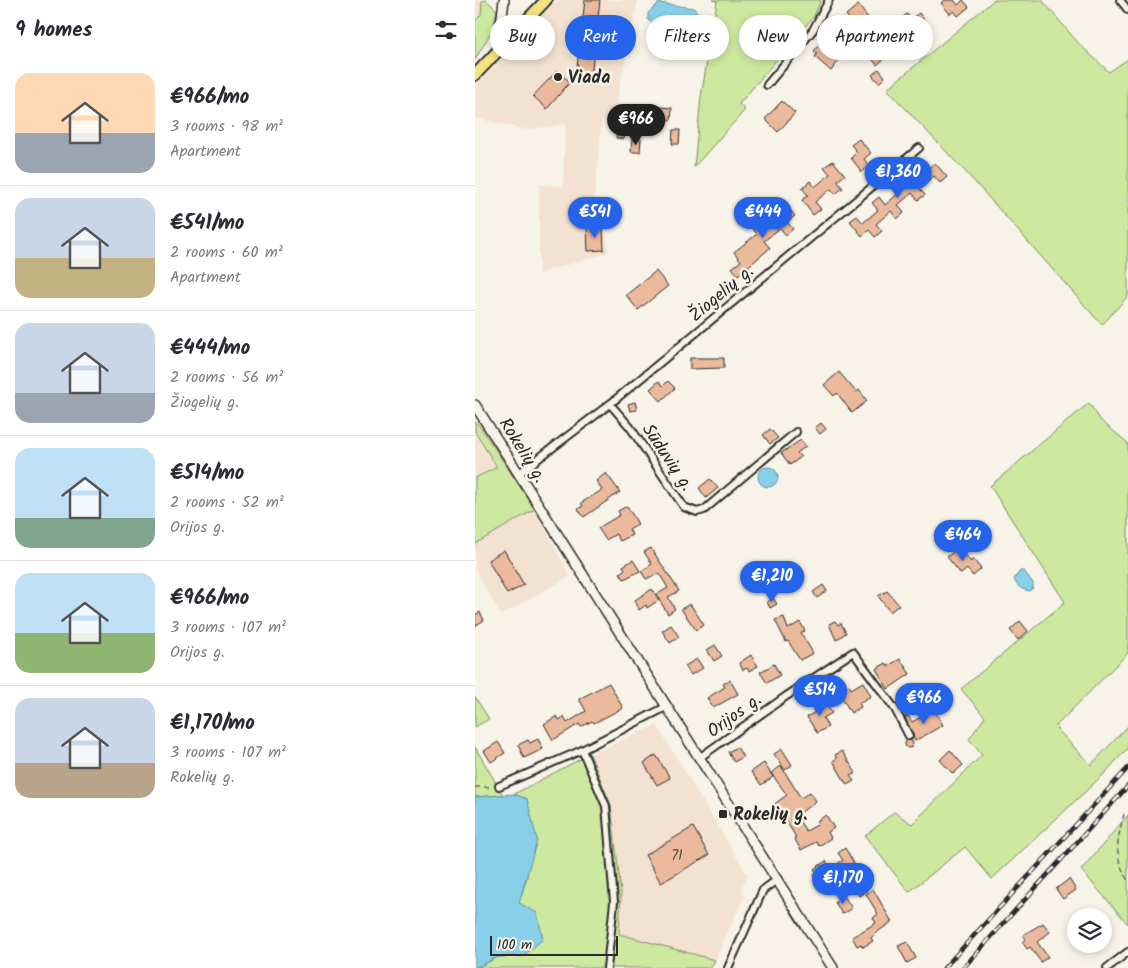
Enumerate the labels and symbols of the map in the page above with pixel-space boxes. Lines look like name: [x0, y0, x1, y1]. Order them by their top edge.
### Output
place label: Viada: [568, 64, 610, 93]
marker: Viada: [552, 71, 564, 83]
pin: €966: [606, 104, 666, 146]
pin: €1,360: [857, 156, 939, 199]
pin: €541: [565, 196, 625, 239]
pin: €444: [733, 196, 793, 239]
street label: Žiogelių g.: [683, 258, 761, 330]
street label: Rokelių g.: [490, 412, 553, 489]
street label: Sūduvių g.: [633, 418, 700, 498]
pin: €464: [933, 520, 993, 562]
pin: €1,210: [731, 560, 813, 603]
pin: €514: [790, 674, 850, 717]
pin: €966: [894, 682, 954, 725]
street label: Orijos g.: [701, 686, 768, 746]
place label: Rokelių g.: [733, 801, 808, 830]
marker: Rokelių g.: [717, 808, 729, 820]
house number: 71: [671, 844, 683, 868]
pin: €1,170: [802, 862, 884, 905]
scale bar: [490, 933, 617, 956]

